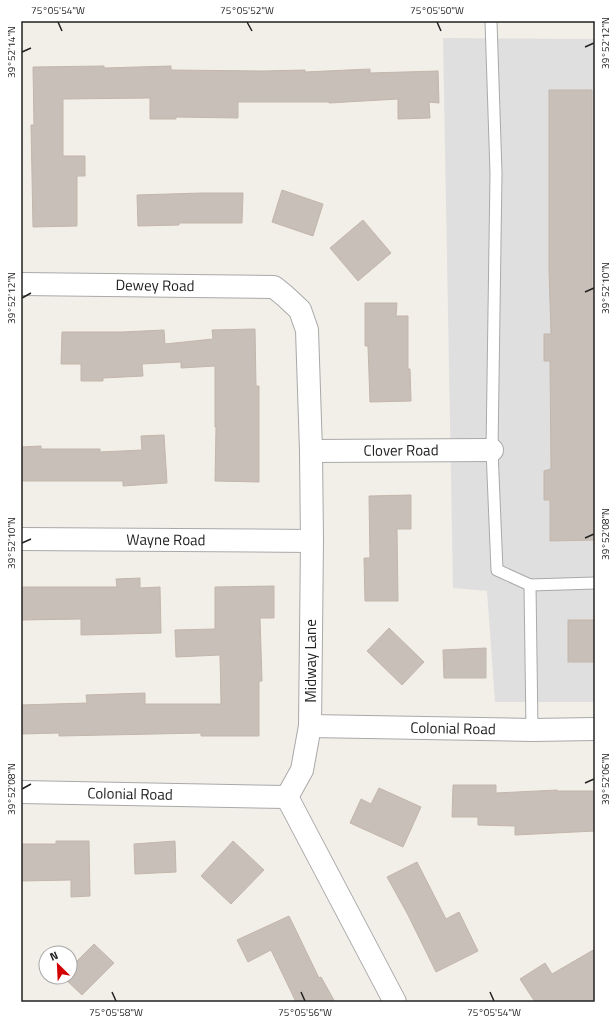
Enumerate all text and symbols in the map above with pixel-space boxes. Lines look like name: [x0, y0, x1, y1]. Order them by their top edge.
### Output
text: 75°05'54"W: [31, 3, 85, 18]
text: 75°05'52"W: [220, 3, 274, 18]
text: 75°05'50"W: [410, 3, 464, 18]
text: 39°52'12"N: [598, 17, 613, 69]
text: 39°52'14"N: [4, 26, 19, 78]
text: 39°52'10"N: [598, 262, 613, 314]
text: 39°52'12"N: [4, 272, 19, 324]
street label: Dewey Road: [115, 273, 195, 297]
street label: Clover Road: [363, 438, 439, 462]
text: 39°52'08"N: [598, 508, 613, 560]
text: 39°52'10"N: [4, 517, 19, 569]
street label: Wayne Road: [126, 528, 206, 551]
street label: Midway Lane: [299, 619, 322, 703]
street label: Colonial Road: [410, 716, 496, 740]
text: 39°52'06"N: [598, 753, 613, 805]
text: 39°52'08"N: [4, 763, 19, 815]
street label: Colonial Road: [87, 781, 173, 806]
north arrow: [38, 945, 78, 985]
text: N: [47, 947, 61, 965]
text: 75°05'58"W: [89, 1005, 143, 1020]
text: 75°05'56"W: [278, 1005, 332, 1020]
text: 75°05'54"W: [467, 1005, 521, 1020]

